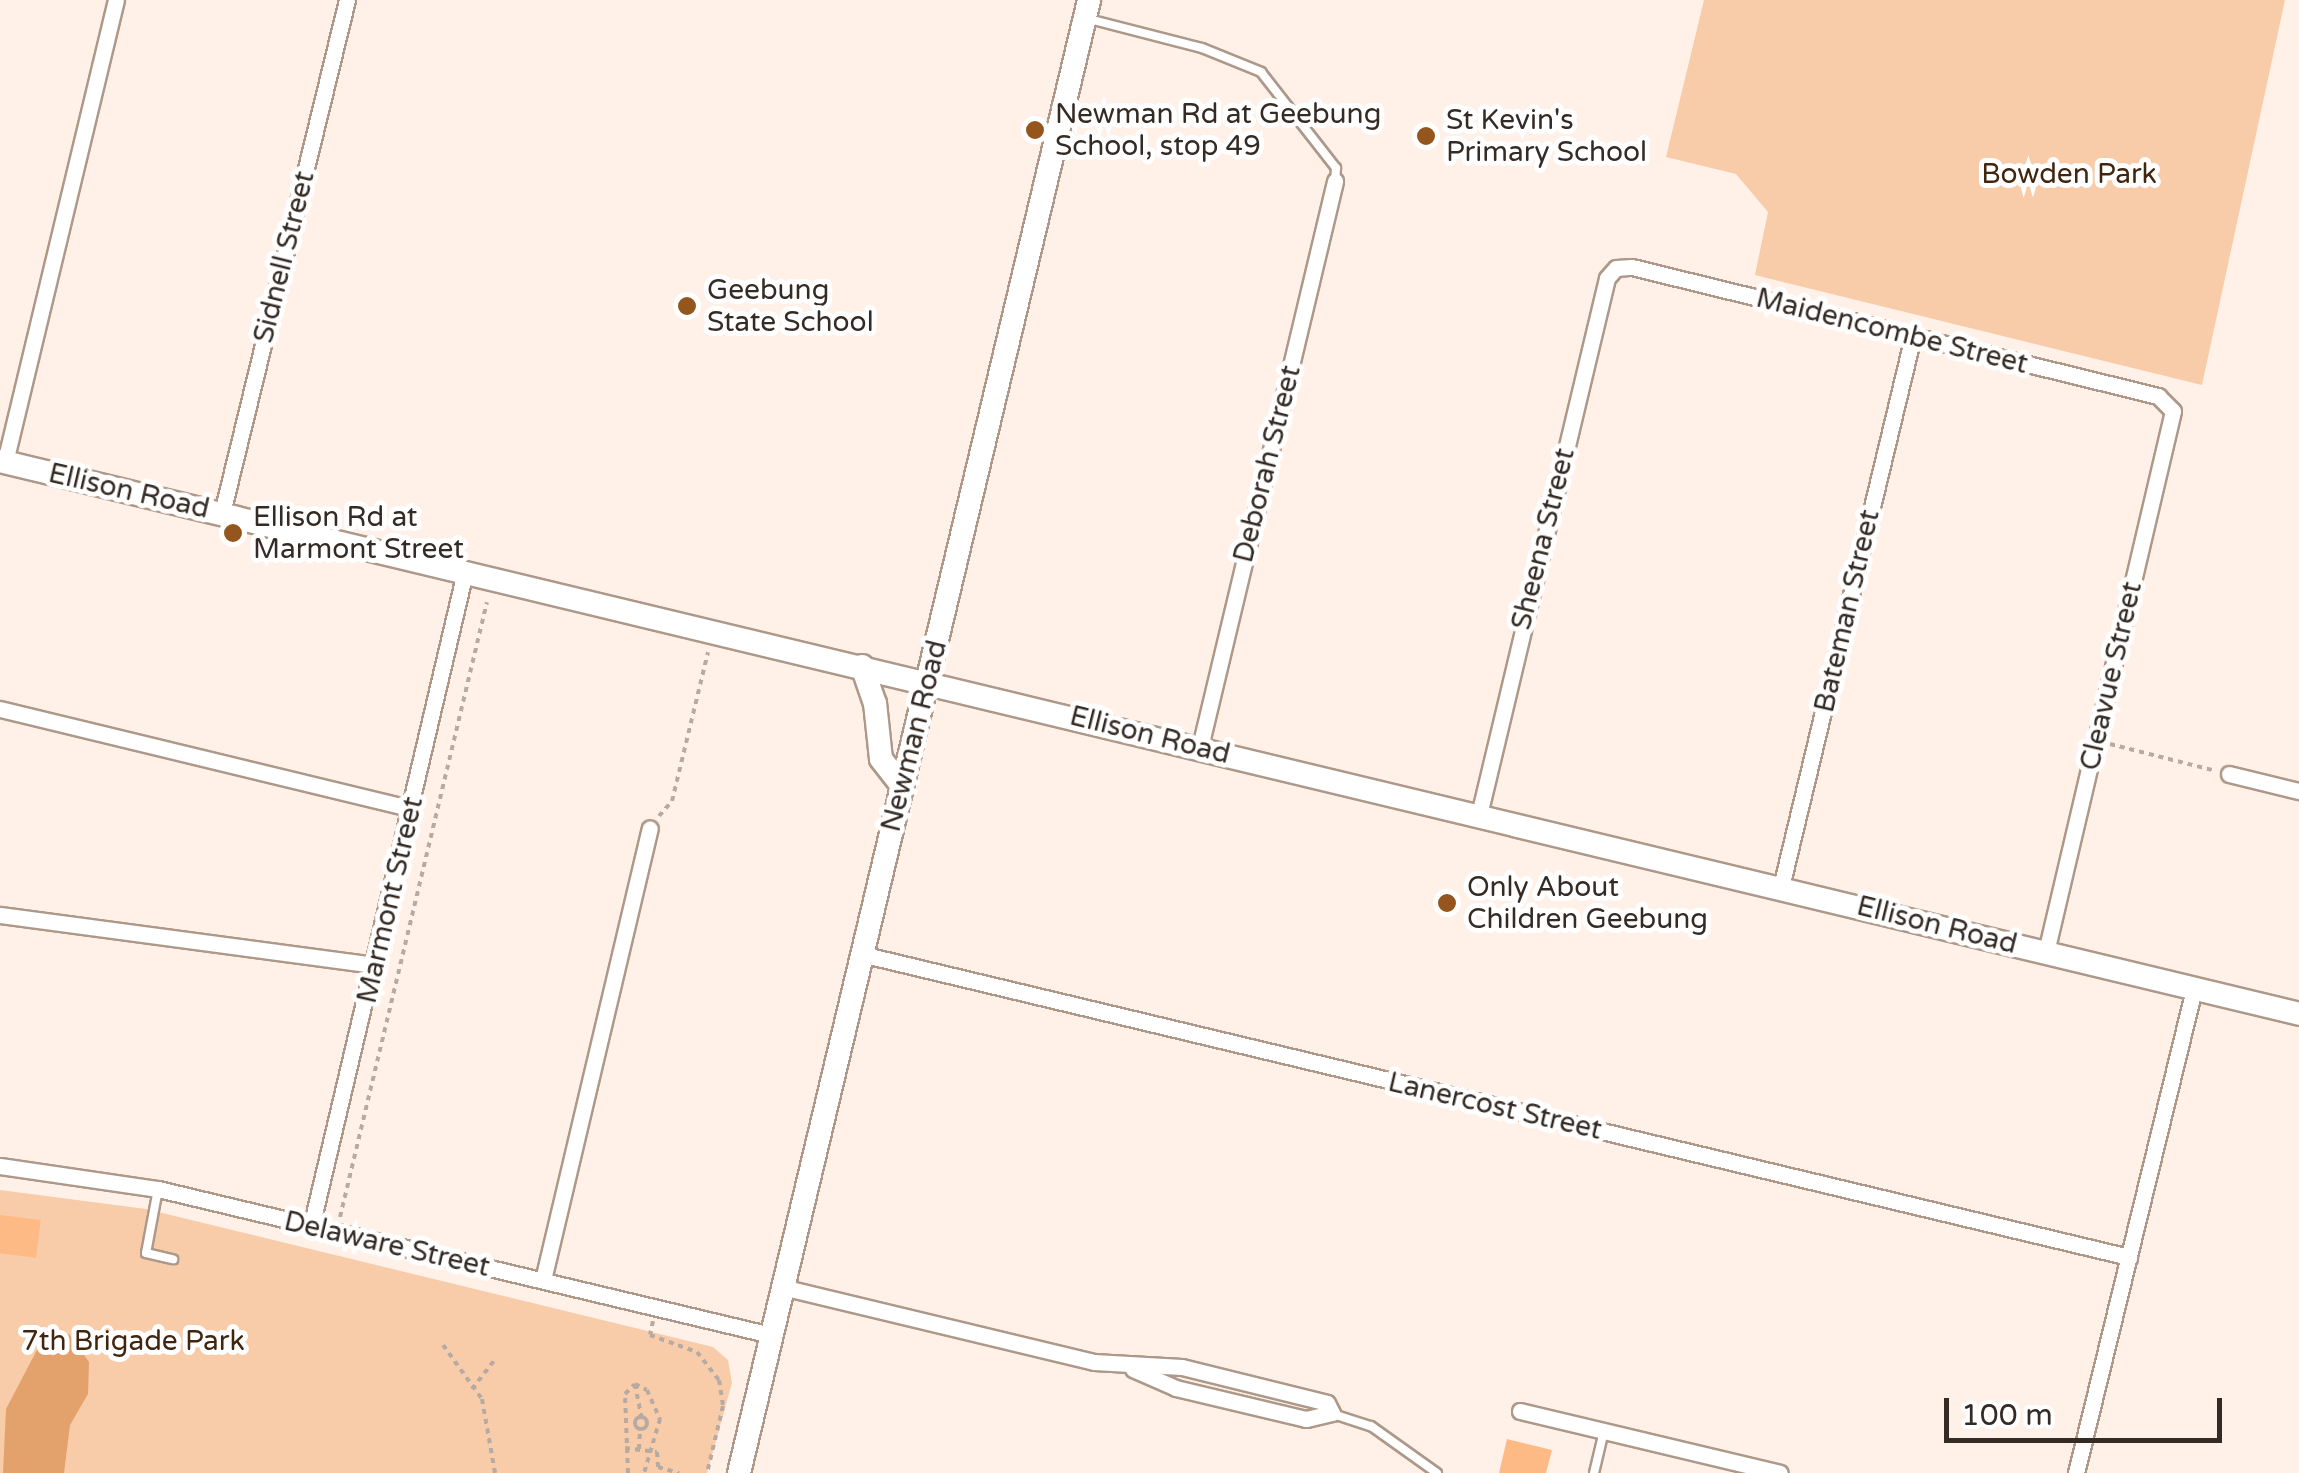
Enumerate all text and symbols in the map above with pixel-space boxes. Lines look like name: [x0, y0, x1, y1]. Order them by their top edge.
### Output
place label: Newman Rd at Geebung School, stop 49: [1055, 97, 1381, 163]
place label: St Kevin's Primary School: [1446, 103, 1647, 169]
marker: Newman Rd at Geebung School, stop 49: [1024, 119, 1046, 141]
marker: St Kevin's Primary School: [1415, 125, 1437, 147]
park label: Bowden Park: [1981, 157, 2157, 191]
street label: Sidnell Street: [246, 168, 322, 346]
place label: Geebung State School: [707, 273, 874, 339]
street label: Maidencombe Street: [1753, 281, 2031, 381]
marker: Geebung State School: [676, 295, 698, 317]
street label: Deborah Street: [1226, 362, 1308, 566]
street label: Sheena Street: [1504, 445, 1582, 633]
street label: Ellison Road: [45, 456, 213, 526]
place label: Ellison Rd at Marmont Street: [253, 500, 464, 566]
street label: Bateman Street: [1807, 506, 1887, 716]
marker: Ellison Rd at Marmont Street: [222, 522, 244, 544]
street label: Cleavue Street: [2073, 578, 2149, 774]
street label: Newman Road: [874, 637, 954, 835]
street label: Ellison Road: [1066, 699, 1234, 771]
street label: Marmont Street: [350, 793, 430, 1007]
place label: Only About Children Geebung: [1467, 870, 1708, 936]
street label: Ellison Road: [1853, 889, 2021, 961]
marker: Only About Children Geebung: [1436, 892, 1458, 914]
street label: Lanercost Street: [1385, 1065, 1605, 1147]
street label: Delaware Street: [281, 1204, 493, 1284]
park label: 7th Brigade Park: [21, 1324, 245, 1358]
scale bar: [1949, 1378, 2226, 1440]
text: 100 m: [1961, 1397, 2053, 1434]

